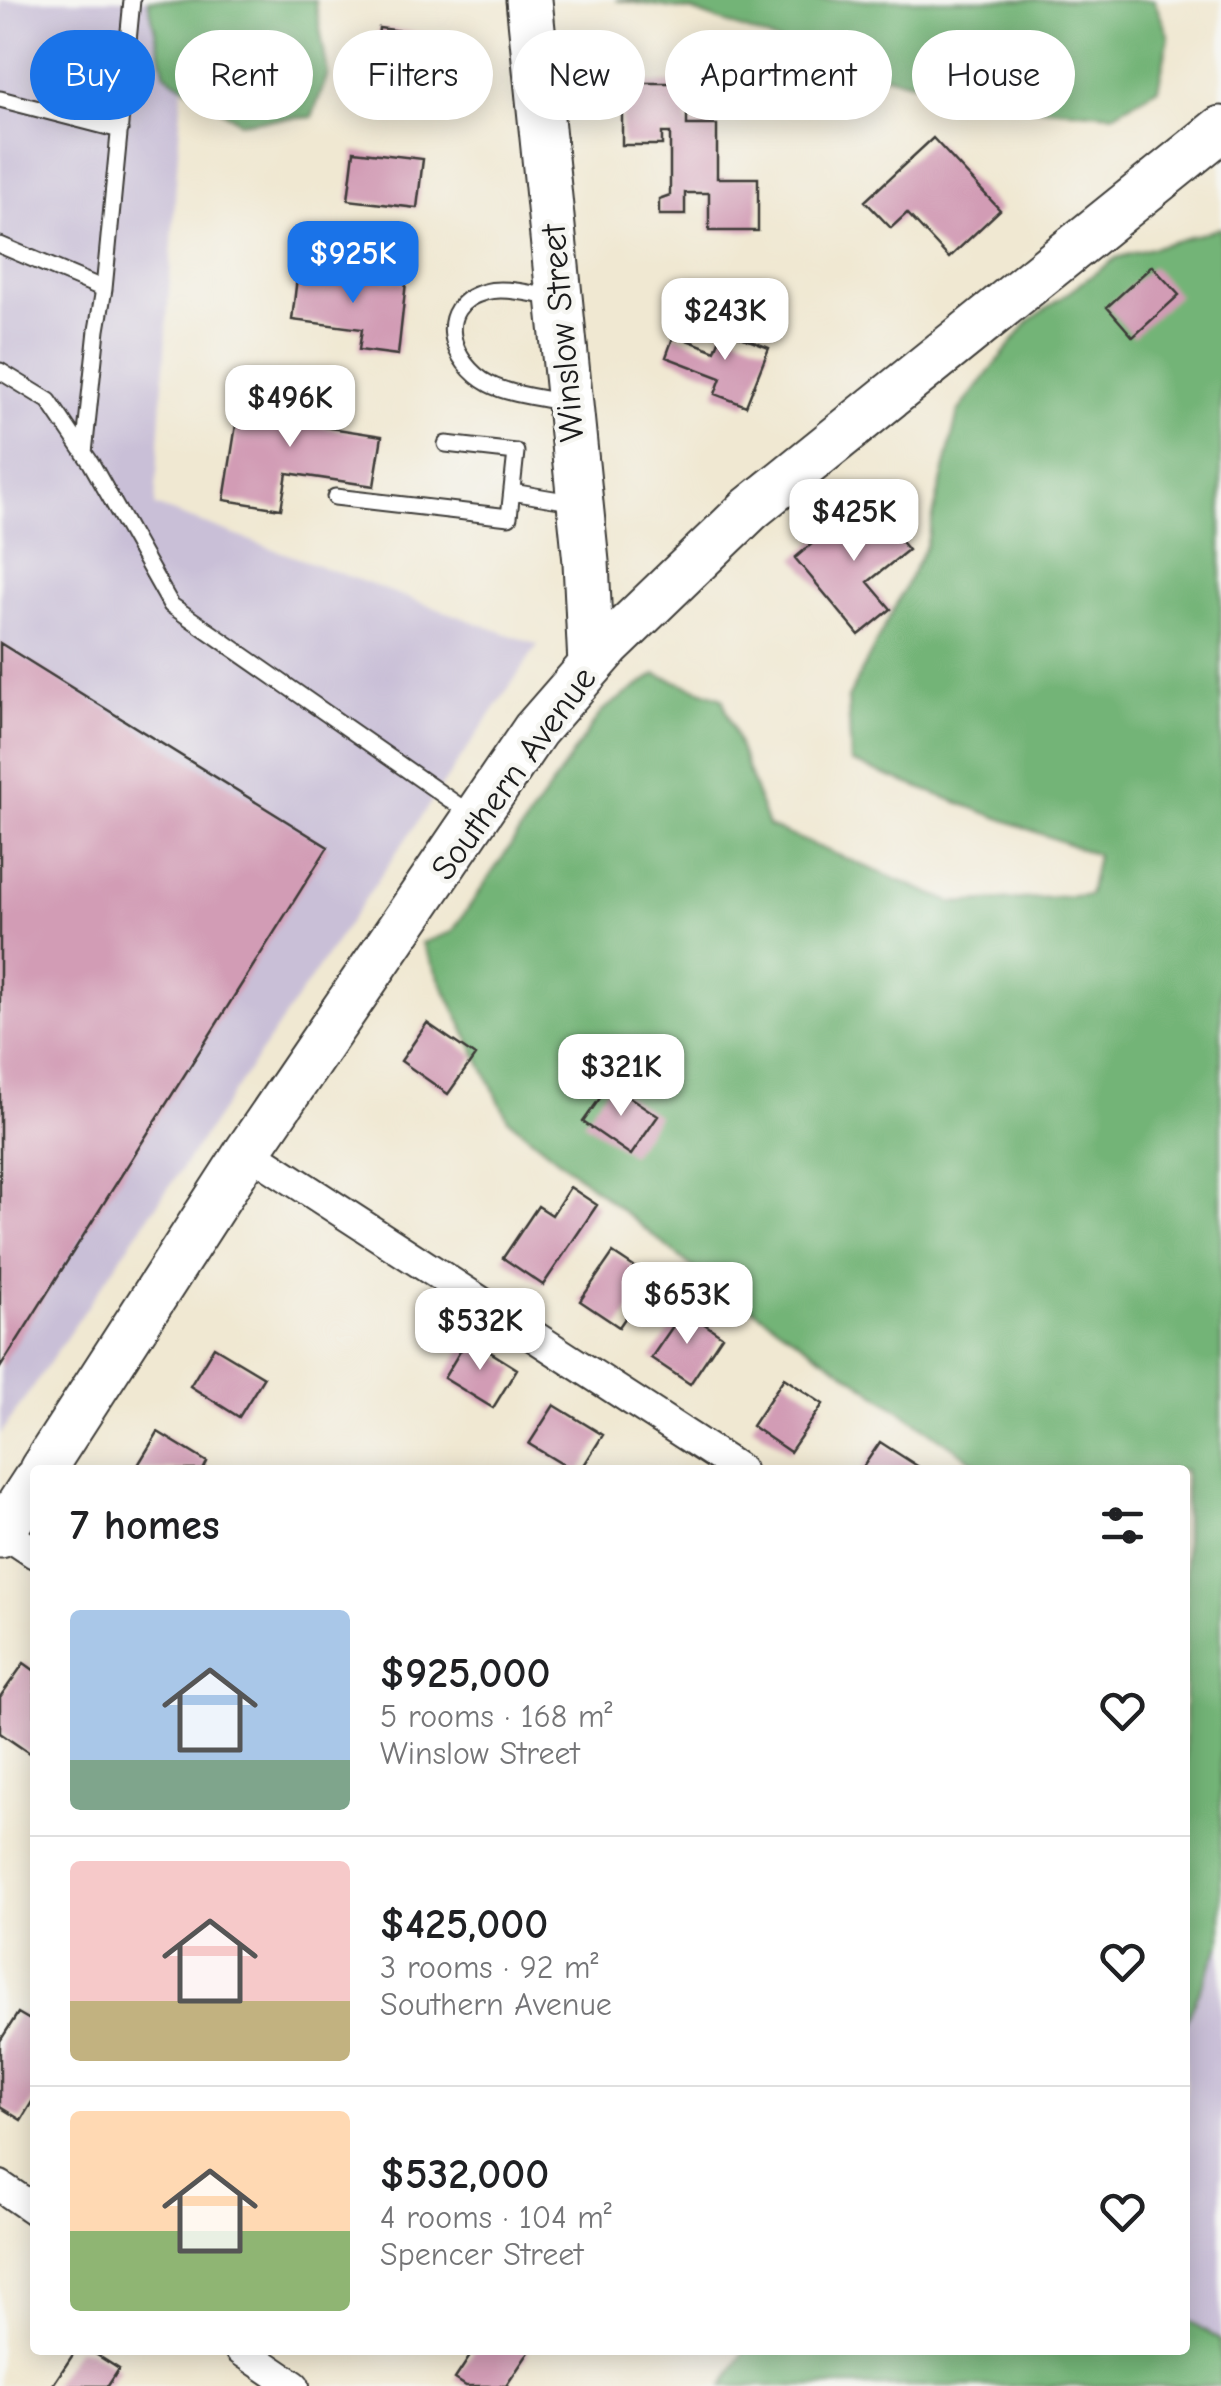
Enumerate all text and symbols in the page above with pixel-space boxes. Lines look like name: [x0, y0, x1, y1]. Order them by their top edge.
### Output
chip: Buy: [30, 30, 155, 120]
chip: Rent: [175, 30, 313, 120]
chip: Filters: [333, 30, 493, 120]
chip: New: [513, 30, 645, 120]
chip: Apartment: [665, 30, 892, 120]
chip: House: [912, 30, 1075, 120]
pin: $925K: [283, 221, 423, 306]
street label: Winslow Street: [532, 221, 592, 444]
text: $925K: [310, 235, 396, 272]
pin: $243K: [655, 278, 795, 363]
text: $243K: [683, 292, 767, 329]
pin: $496K: [220, 365, 360, 450]
text: $496K: [247, 379, 333, 416]
pin: $425K: [784, 479, 924, 564]
text: $425K: [811, 493, 897, 530]
street label: Southern Avenue: [422, 659, 605, 888]
pin: $321K: [551, 1034, 691, 1119]
text: $321K: [580, 1048, 662, 1085]
pin: $653K: [617, 1262, 757, 1347]
text: $653K: [644, 1276, 730, 1313]
pin: $532K: [410, 1288, 550, 1373]
text: $532K: [437, 1302, 523, 1339]
icon: filters: [1095, 1498, 1150, 1553]
text: 7 homes: [70, 1501, 220, 1550]
text: $925,000: [380, 1649, 551, 1698]
icon: home: [150, 1650, 270, 1770]
icon: heart: [1095, 1683, 1150, 1738]
text: 5 rooms · 168 m²: [380, 1698, 612, 1735]
text: Winslow Street: [380, 1735, 580, 1772]
text: $425,000: [380, 1900, 548, 1949]
icon: home: [150, 1901, 270, 2021]
icon: heart: [1095, 1934, 1150, 1989]
text: 3 rooms · 92 m²: [380, 1949, 599, 1986]
text: Southern Avenue: [380, 1986, 612, 2023]
text: $532,000: [380, 2150, 549, 2199]
icon: home: [150, 2151, 270, 2271]
icon: heart: [1095, 2184, 1150, 2239]
text: 4 rooms · 104 m²: [380, 2199, 612, 2236]
text: Spencer Street: [380, 2236, 583, 2273]

